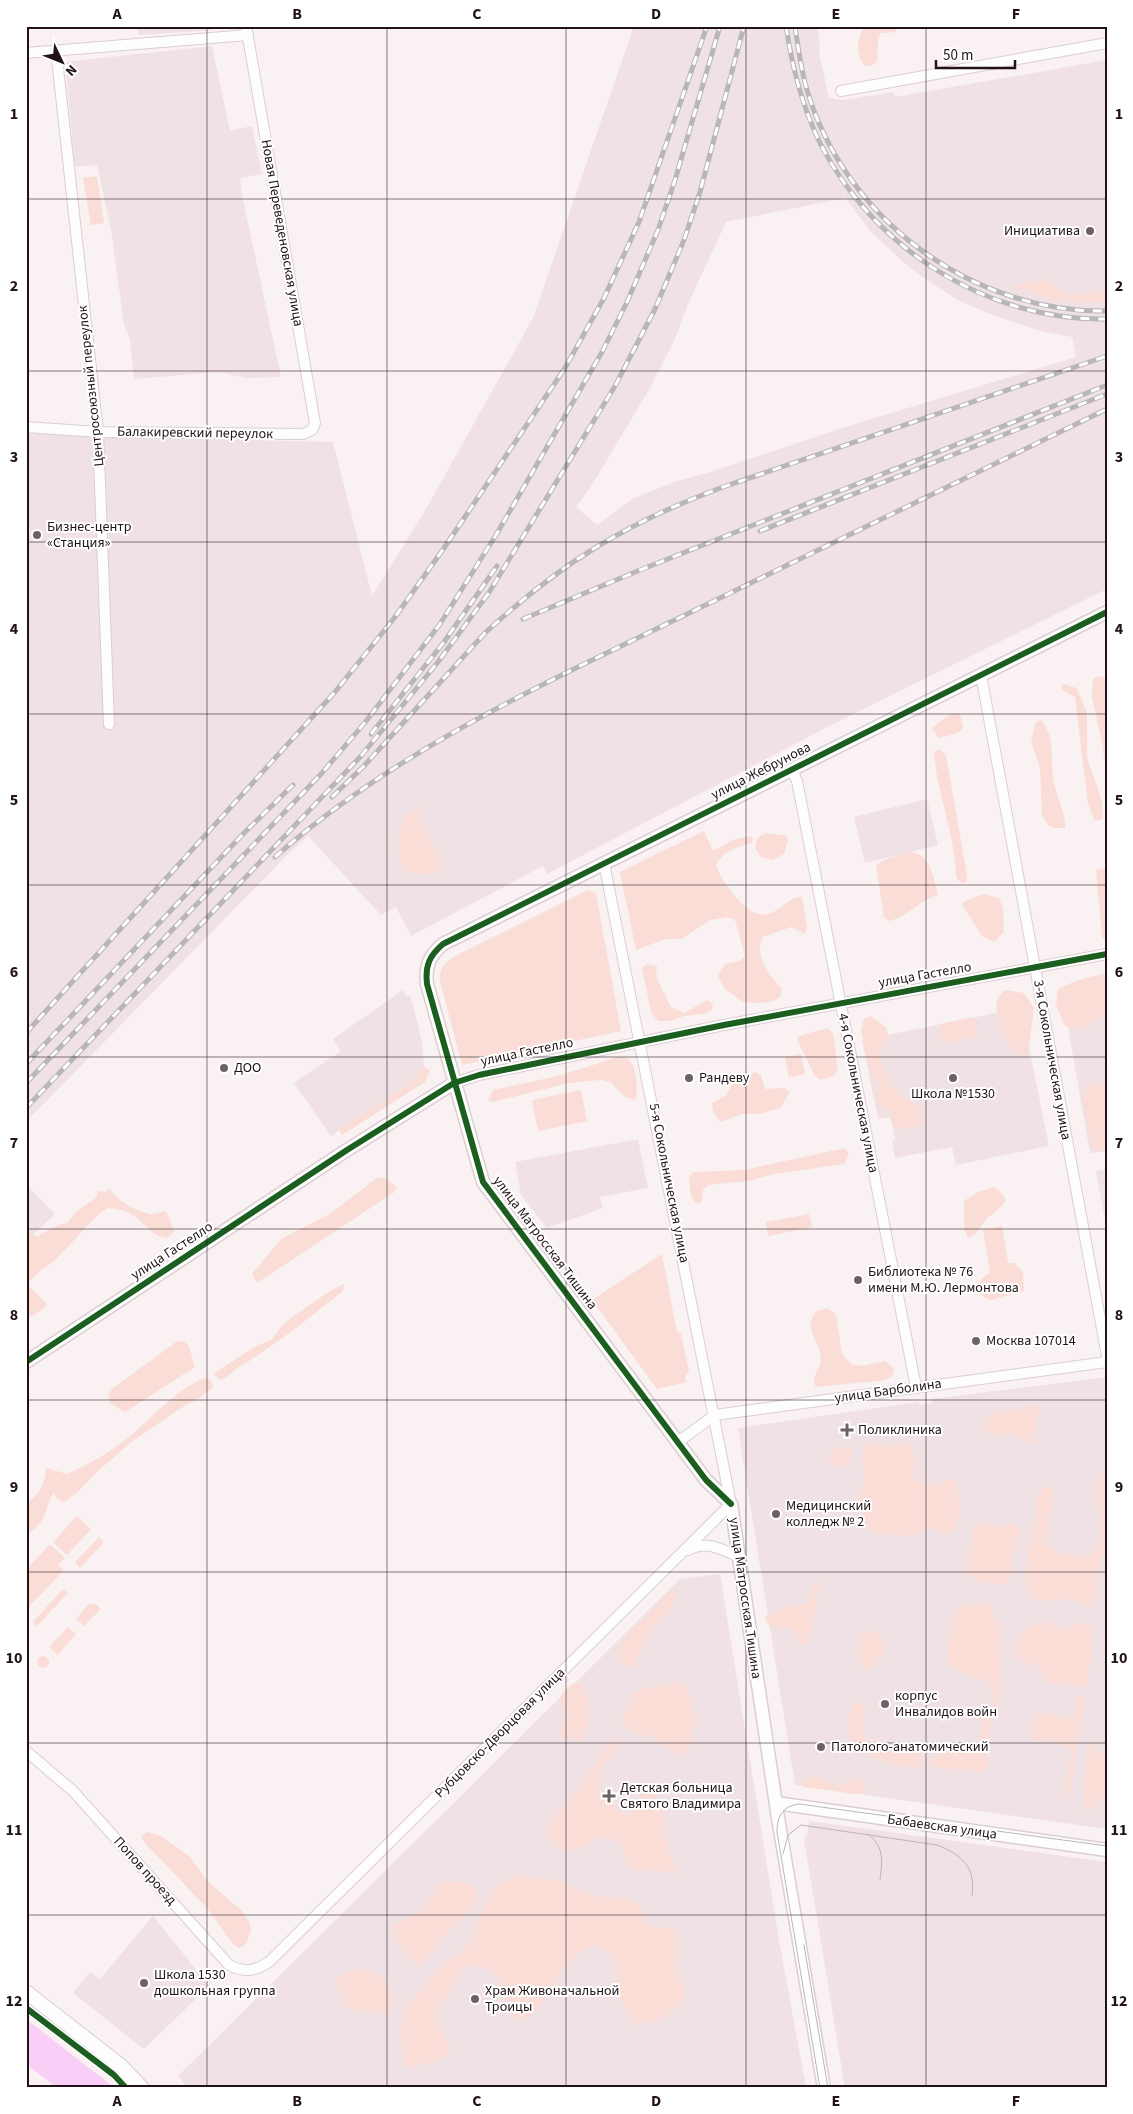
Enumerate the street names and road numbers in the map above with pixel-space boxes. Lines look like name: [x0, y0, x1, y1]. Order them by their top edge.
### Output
street label: Новая Переведеновская улица: [256, 138, 308, 328]
street label: Центросоюзный переулок: [73, 304, 109, 467]
street label: Балакиревский переулок: [117, 422, 273, 444]
street label: улица Жебрунова: [708, 737, 814, 805]
street label: улица Гастелло: [877, 957, 973, 993]
street label: 3-я Сокольническая улица: [1028, 978, 1076, 1142]
street label: 4-я Сокольническая улица: [833, 1011, 883, 1175]
street label: улица Гастелло: [479, 1032, 575, 1072]
street label: 5-я Сокольническая улица: [644, 1101, 694, 1265]
street label: улица Матросская Тишина: [488, 1172, 602, 1314]
street label: улица Гастелло: [127, 1217, 217, 1285]
street label: улица Барболина: [833, 1374, 943, 1408]
street label: улица Матросская Тишина: [724, 1516, 766, 1680]
street label: Рубцовско-Дворцовая улица: [430, 1663, 570, 1803]
street label: Бабаевская улица: [886, 1809, 998, 1845]
street label: Попов проезд: [109, 1832, 181, 1910]

